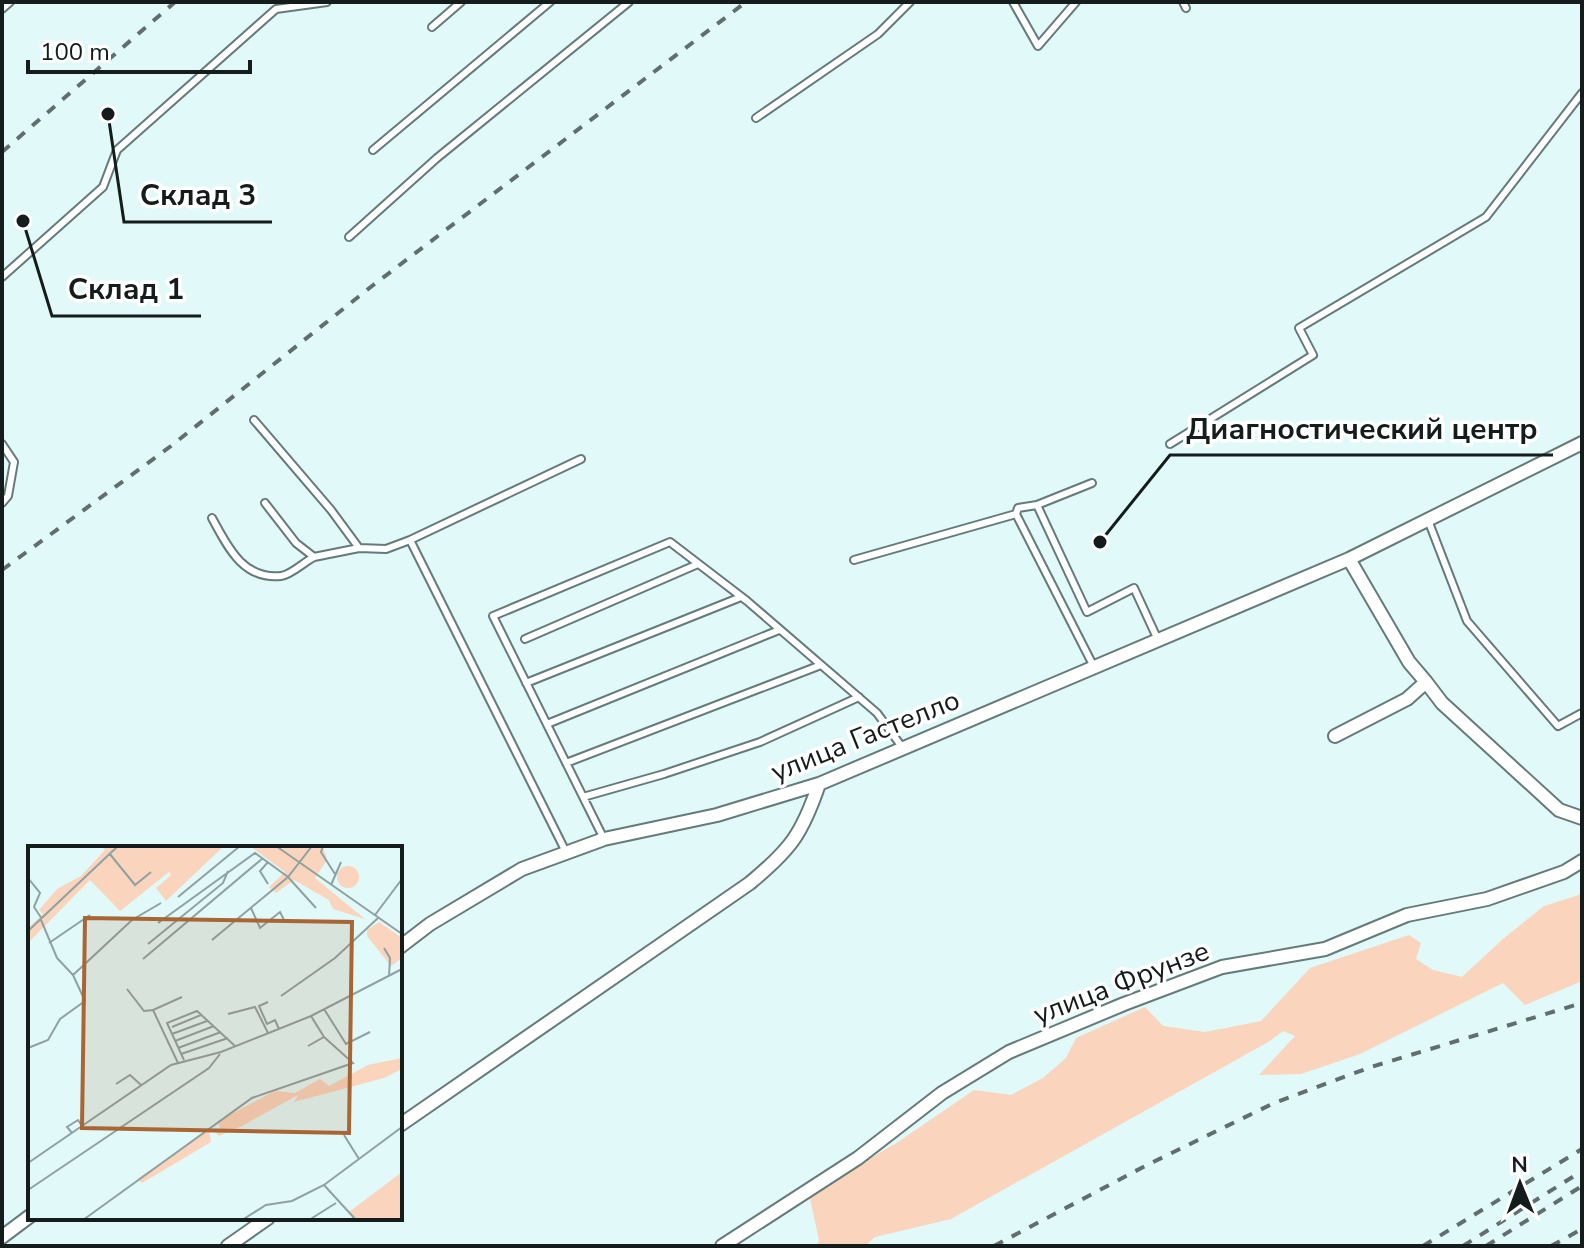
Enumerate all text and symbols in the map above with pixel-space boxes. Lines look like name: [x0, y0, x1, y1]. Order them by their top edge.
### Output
scale bar: [28, 24, 250, 74]
text: 100 m: [40, 36, 110, 68]
callout: Склад 3: [124, 168, 272, 222]
text: Склад 3: [140, 175, 256, 216]
callout: Склад 1: [52, 262, 201, 316]
text: Склад 1: [68, 269, 184, 310]
callout: Диагностический центр: [1170, 401, 1553, 455]
text: Диагностический центр: [1186, 409, 1538, 450]
street label: улица Гастелло: [765, 681, 965, 791]
inset map: [28, 846, 402, 1220]
street label: улица Фрунзе: [1028, 932, 1215, 1034]
north arrow: [1480, 1144, 1560, 1224]
text: N: [1511, 1150, 1528, 1180]

